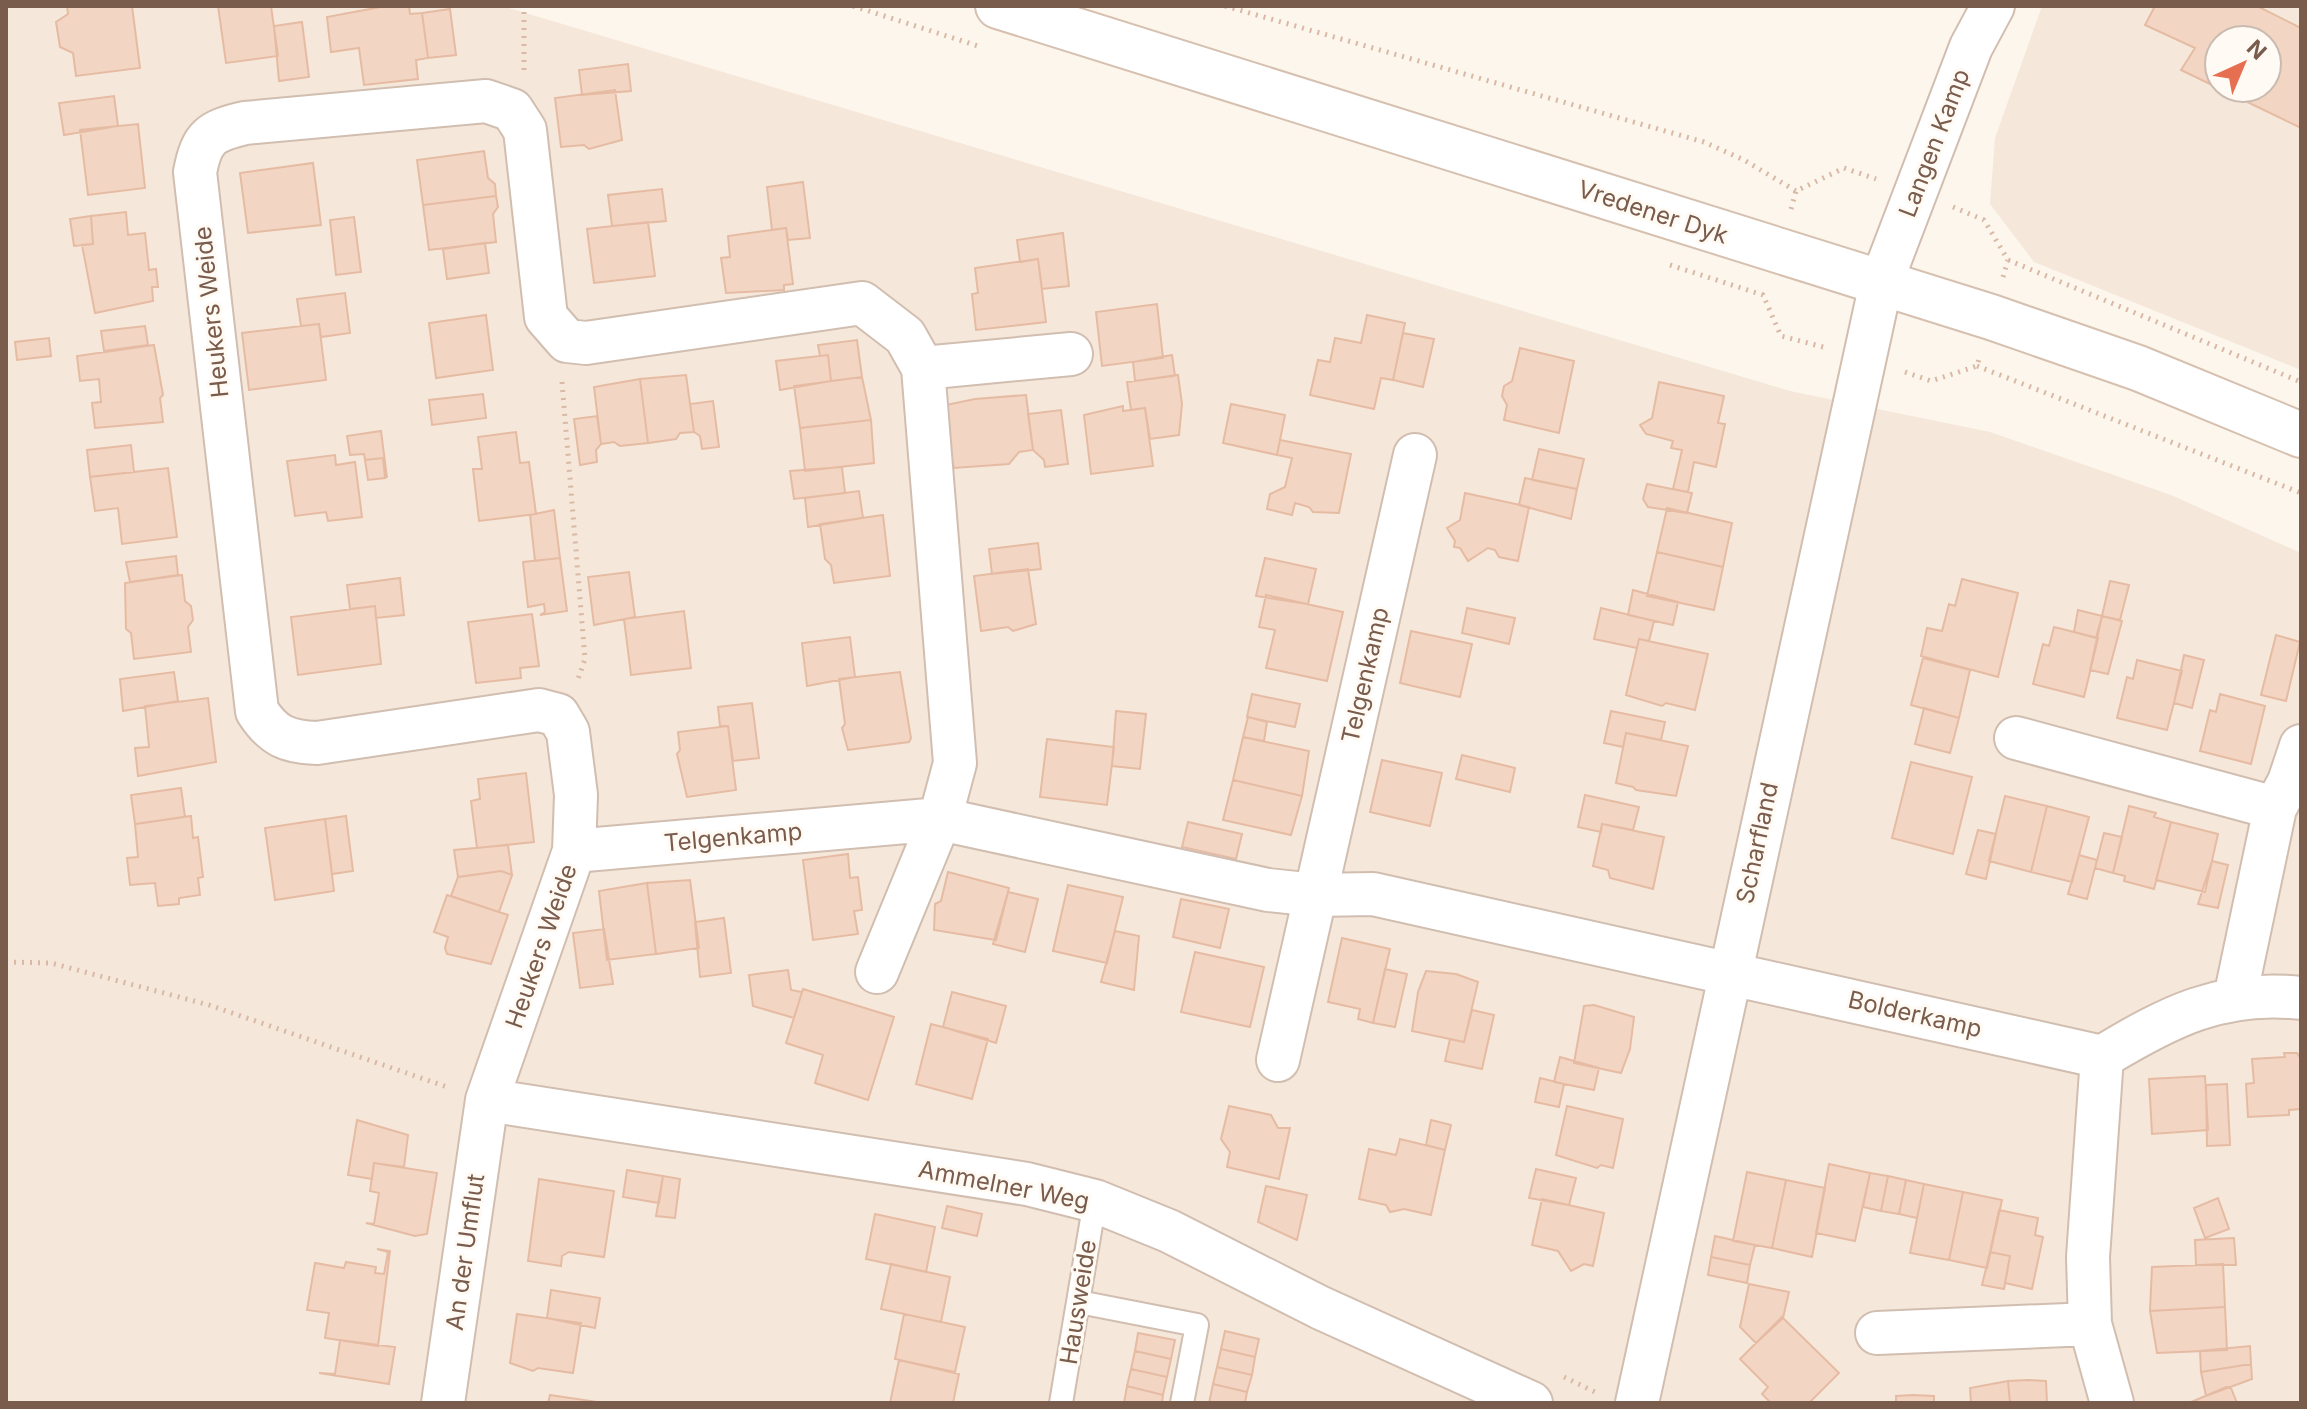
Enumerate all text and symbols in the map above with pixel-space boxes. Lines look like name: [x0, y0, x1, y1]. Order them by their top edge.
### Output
north arrow: [2203, 24, 2283, 104]
text: N: [2242, 34, 2272, 65]
street label: Langen Kamp: [1892, 65, 1976, 221]
street label: Vredener Dyk: [1574, 174, 1732, 250]
street label: Heukers Weide: [188, 225, 234, 399]
street label: Telgenkamp: [1335, 604, 1395, 746]
street label: Scharfland: [1730, 780, 1784, 906]
street label: Telgenkamp: [663, 817, 803, 857]
street label: Heukers Weide: [499, 860, 583, 1032]
street label: Bolderkamp: [1845, 985, 1985, 1043]
street label: Ammelner Weg: [916, 1154, 1092, 1216]
street label: An der Umflut: [440, 1172, 490, 1332]
street label: Hausweide: [1054, 1238, 1102, 1366]

